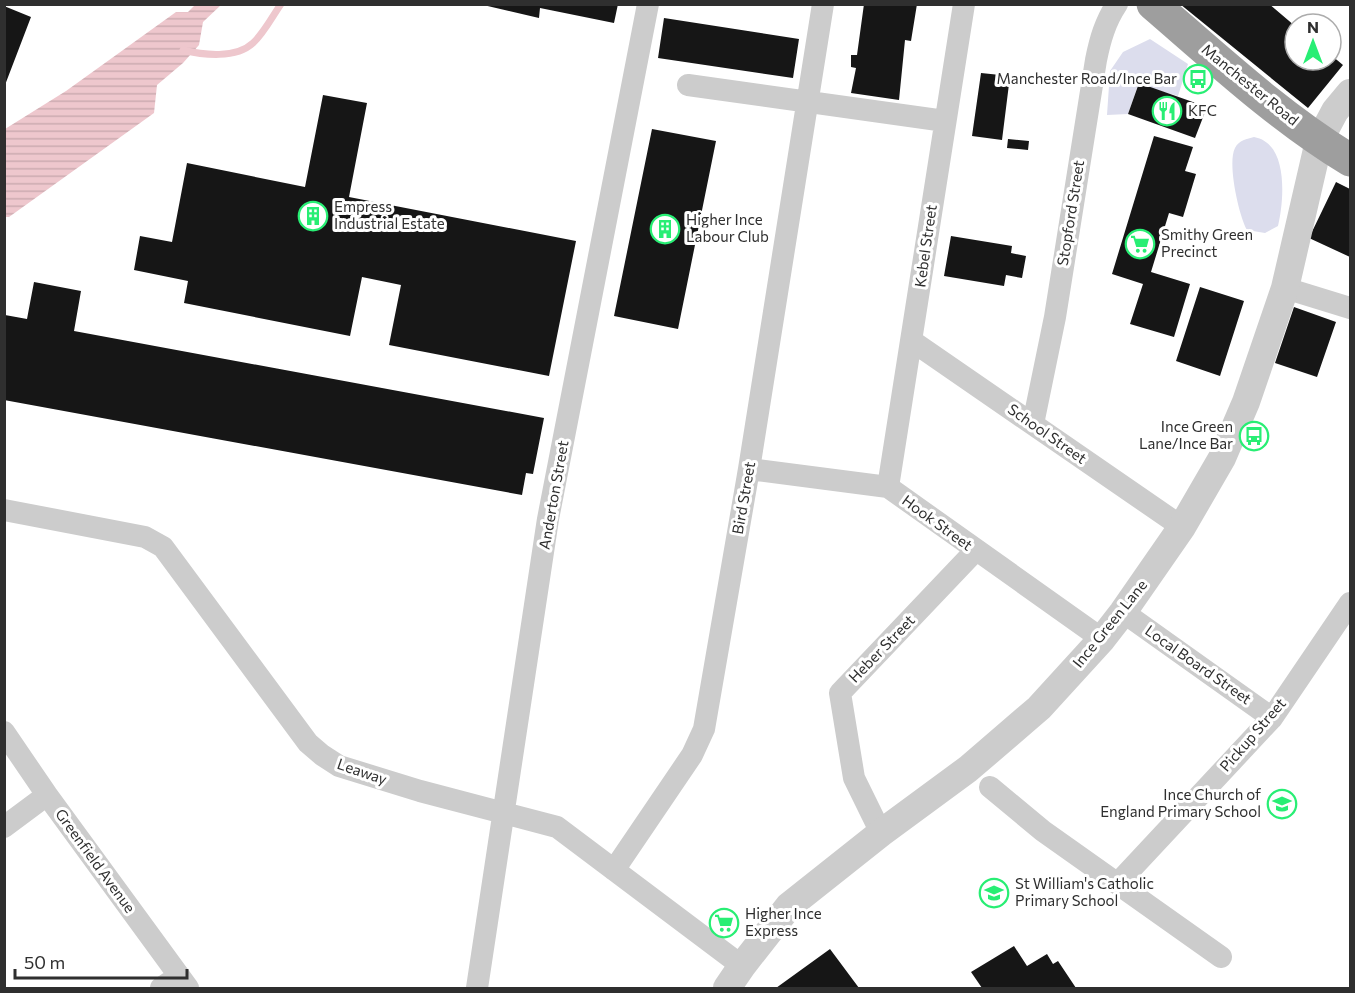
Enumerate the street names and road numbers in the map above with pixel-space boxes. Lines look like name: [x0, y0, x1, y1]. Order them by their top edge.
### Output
street label: Manchester Road: [1199, 40, 1303, 129]
street label: Stopford Street: [1053, 159, 1087, 267]
street label: Kebel Street: [910, 203, 940, 288]
street label: School Street: [1005, 399, 1090, 467]
street label: Anderton Street: [535, 439, 571, 551]
street label: Bird Street: [728, 460, 758, 535]
street label: Hook Street: [899, 491, 976, 554]
street label: Ince Green Lane: [1068, 576, 1150, 671]
street label: Heber Street: [845, 611, 918, 686]
street label: Local Board Street: [1142, 621, 1255, 708]
street label: Pickup Street: [1215, 694, 1289, 775]
street label: Leaway: [335, 754, 390, 788]
street label: Greenfield Avenue: [52, 805, 140, 916]

